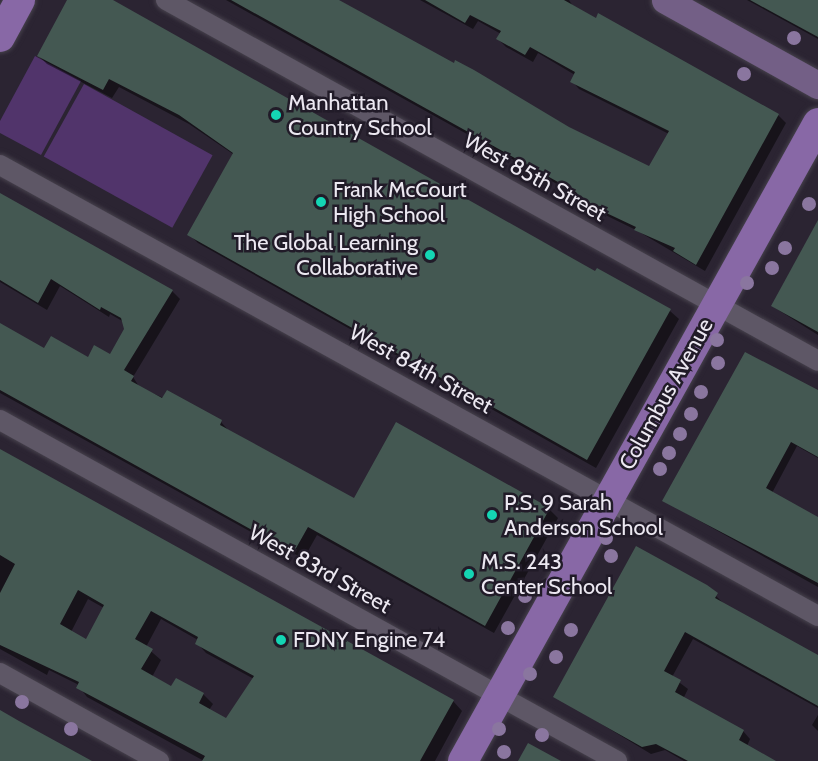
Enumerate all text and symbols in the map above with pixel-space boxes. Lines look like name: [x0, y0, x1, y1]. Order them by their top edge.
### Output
place label: Manhattan Country School: [288, 89, 432, 140]
marker: Manhattan Country School: [269, 108, 283, 122]
street label: West 85th Street: [459, 127, 611, 227]
place label: Frank McCourt High School: [333, 176, 467, 228]
marker: Frank McCourt High School: [314, 195, 328, 209]
place label: The Global Learning Collaborative: [234, 229, 418, 280]
marker: The Global Learning Collaborative: [423, 248, 437, 262]
street label: Columbus Avenue: [614, 314, 718, 474]
street label: West 84th Street: [345, 319, 497, 419]
place label: P.S. 9 Sarah Anderson School: [504, 489, 663, 540]
marker: P.S. 9 Sarah Anderson School: [485, 508, 499, 522]
street label: West 83rd Street: [244, 519, 396, 619]
place label: M.S. 243 Center School: [481, 548, 612, 600]
marker: M.S. 243 Center School: [462, 567, 476, 581]
place label: FDNY Engine 74: [293, 627, 445, 653]
marker: FDNY Engine 74: [274, 633, 288, 647]

